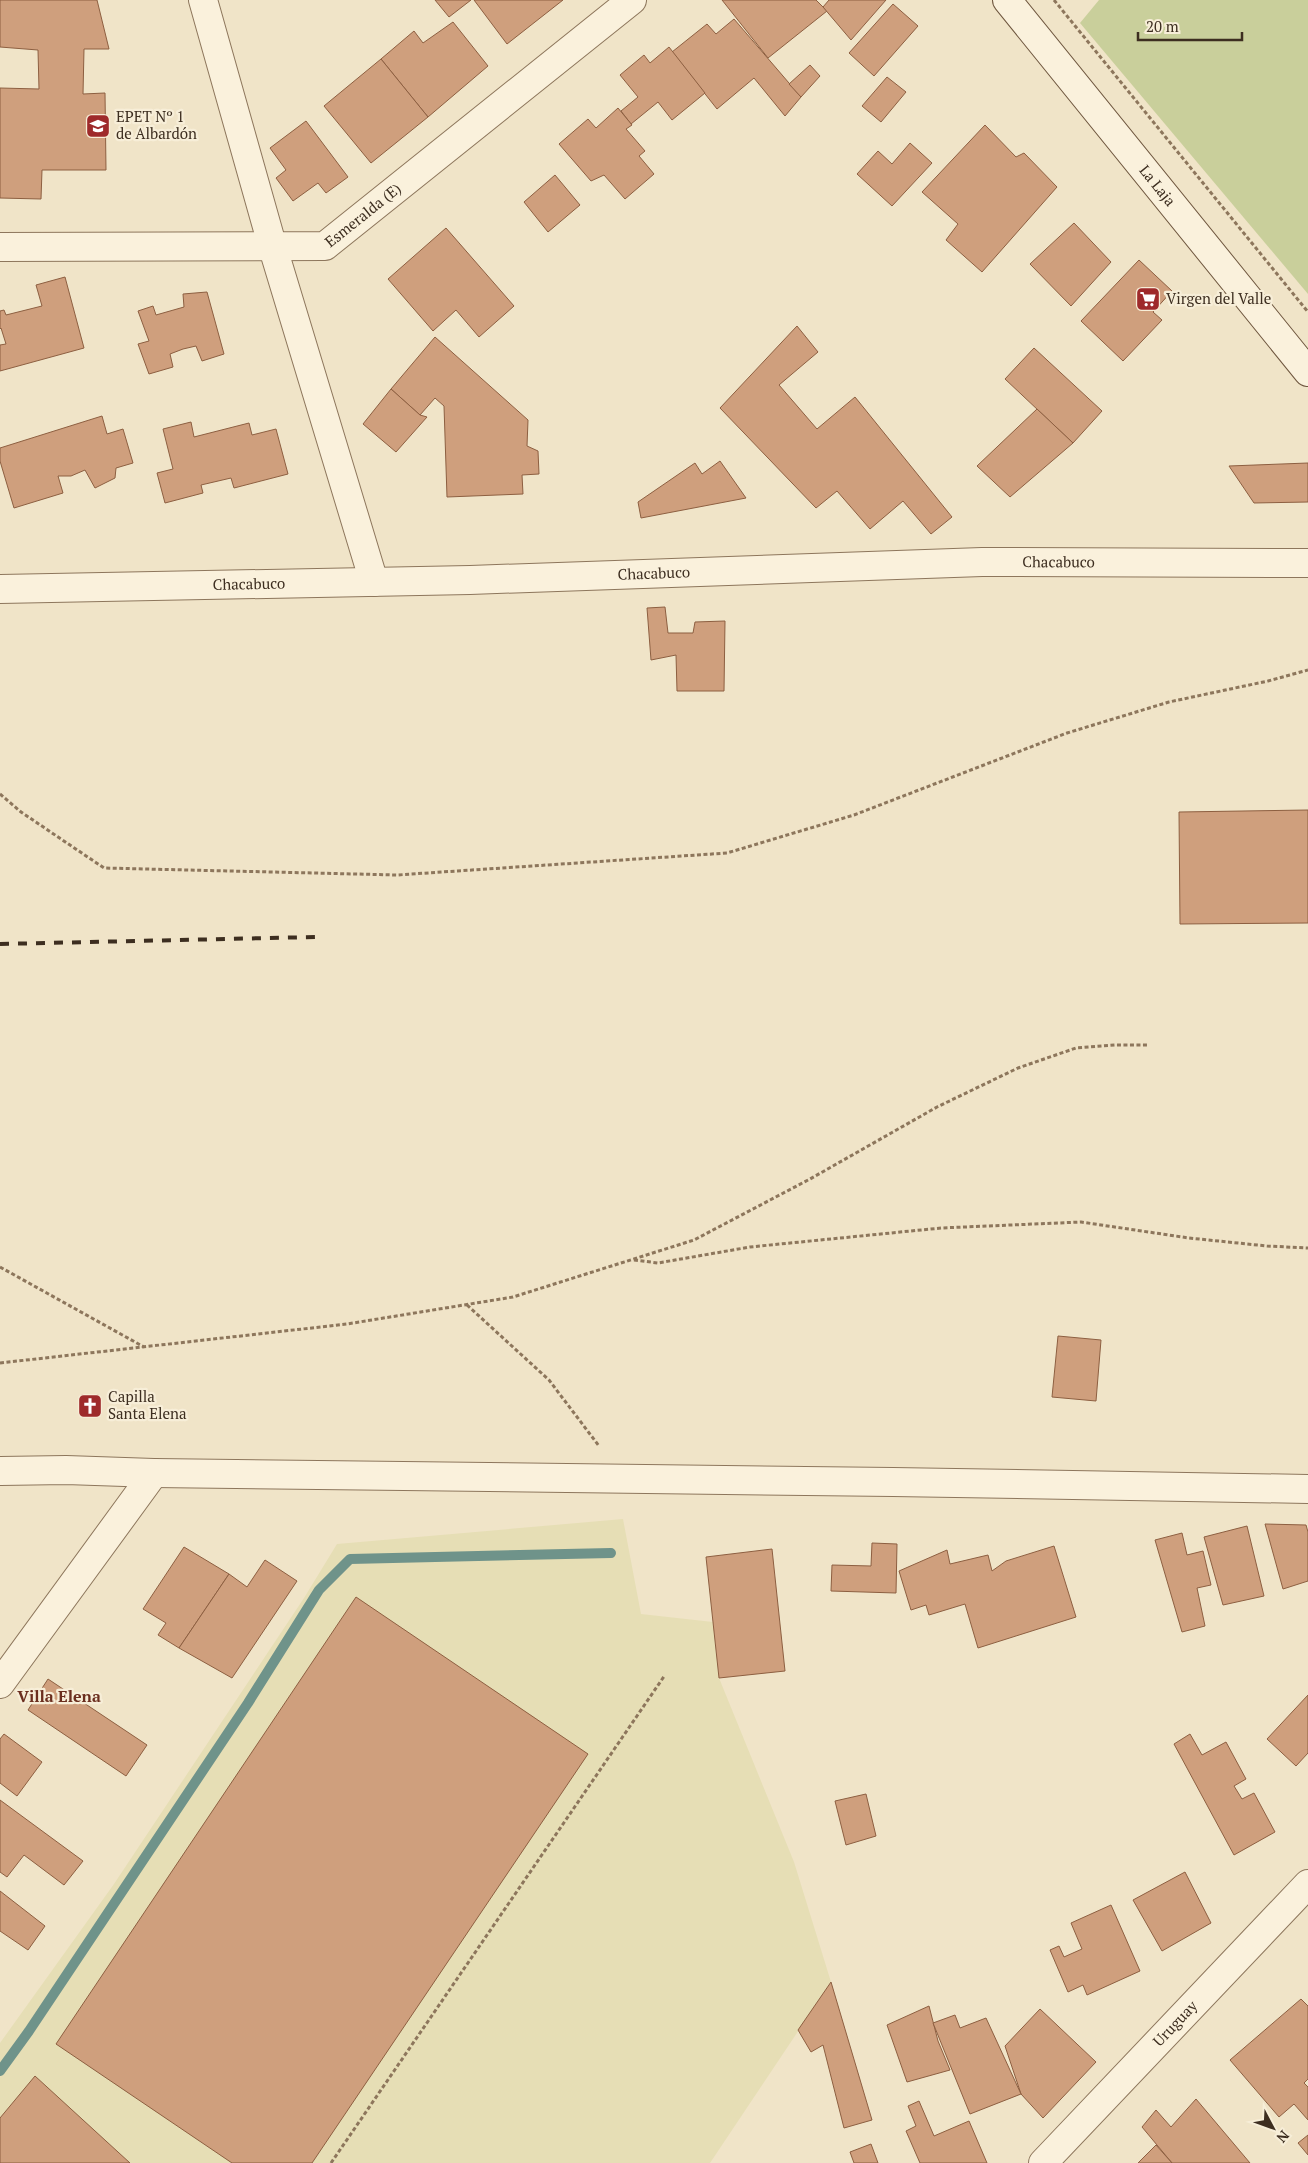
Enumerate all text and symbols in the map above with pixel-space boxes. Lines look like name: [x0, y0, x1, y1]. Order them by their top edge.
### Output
scale bar: [1138, 10, 1242, 42]
text: 20 m: [1146, 16, 1179, 36]
place label: EPET Nº 1 de Albardón: [116, 106, 197, 143]
school or university icon: EPET Nº 1 de Albardón: [85, 113, 111, 139]
street label: La Laja: [1135, 161, 1181, 210]
street label: Esmeralda (E): [320, 178, 405, 251]
supermarket icon: Virgen del Valle: [1135, 286, 1161, 312]
place label: Virgen del Valle: [1166, 288, 1271, 308]
street label: Chacabuco: [1022, 551, 1095, 571]
street label: Chacabuco: [617, 561, 690, 584]
street label: Chacabuco: [213, 573, 285, 594]
place label: Capilla Santa Elena: [108, 1386, 187, 1423]
church icon: Capilla Santa Elena: [77, 1393, 103, 1419]
district label: Villa Elena: [17, 1685, 101, 1707]
street label: Uruguay: [1148, 1996, 1201, 2050]
north arrow: [1248, 2103, 1298, 2153]
text: N: [1272, 2127, 1294, 2147]

